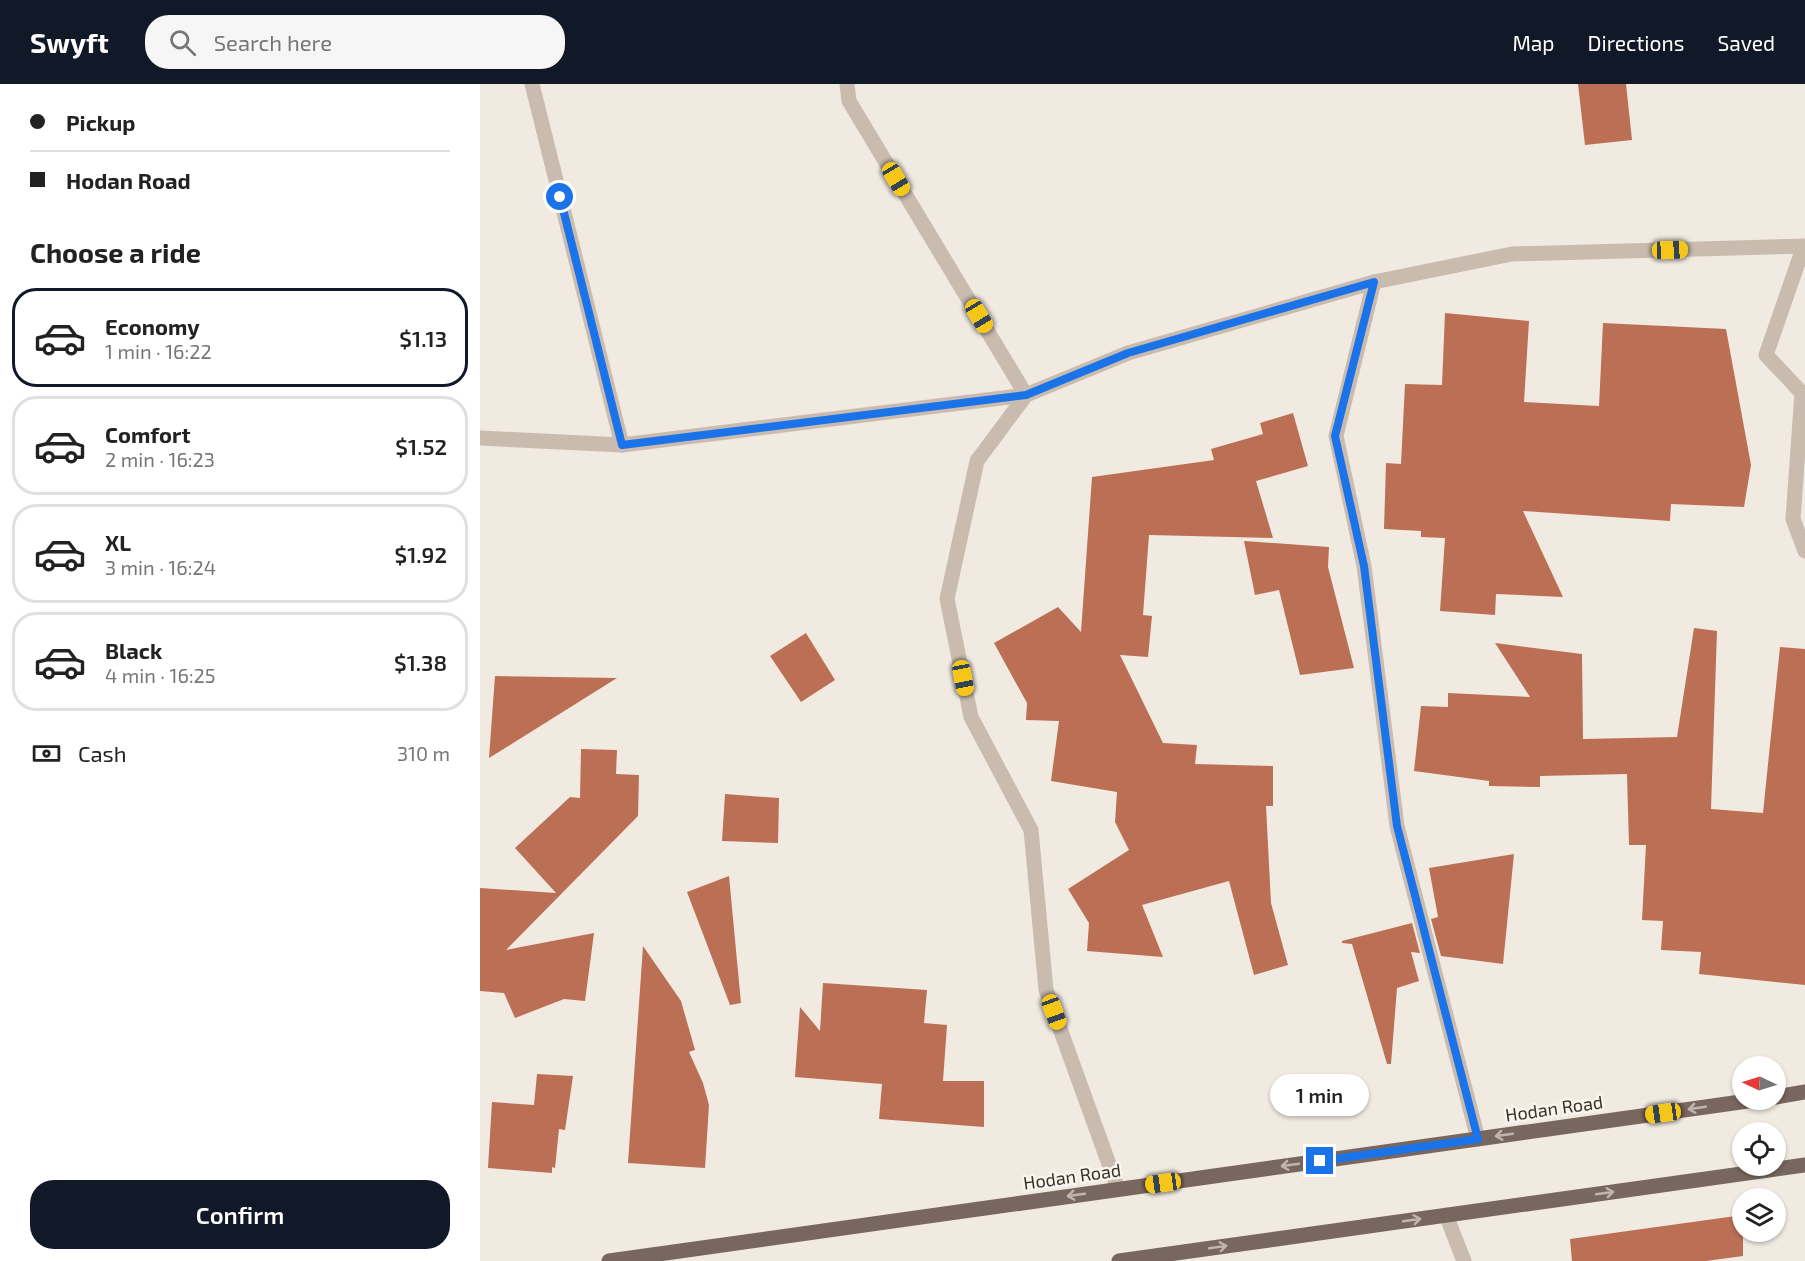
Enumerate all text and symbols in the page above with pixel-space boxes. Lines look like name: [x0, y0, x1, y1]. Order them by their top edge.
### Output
search box: [145, 15, 565, 69]
text: Swyft: [30, 25, 109, 59]
icon: search: [166, 26, 199, 59]
text: Search here: [214, 29, 332, 55]
text: Map: [1512, 30, 1555, 55]
text: Directions: [1588, 30, 1684, 55]
text: Saved: [1717, 30, 1775, 55]
text: Pickup: [66, 109, 135, 135]
car: [879, 159, 913, 199]
text: Hodan Road: [66, 167, 191, 193]
route start: [546, 183, 573, 210]
text: Choose a ride: [30, 236, 201, 268]
car: [1652, 240, 1688, 260]
car: [962, 296, 996, 336]
icon: car: [33, 311, 87, 365]
text: Economy: [105, 313, 200, 339]
text: $1.13: [399, 325, 447, 351]
text: 1 min · 16:22: [105, 339, 212, 363]
icon: car: [33, 419, 87, 473]
text: Comfort: [105, 421, 190, 447]
text: $1.52: [395, 433, 447, 459]
text: 2 min · 16:23: [105, 447, 215, 471]
icon: car: [33, 527, 87, 581]
text: XL: [105, 529, 131, 555]
text: $1.92: [395, 541, 447, 567]
text: 3 min · 16:24: [105, 555, 216, 579]
icon: car: [33, 635, 87, 689]
text: Black: [105, 637, 162, 663]
text: $1.38: [394, 649, 447, 675]
car: [951, 659, 975, 697]
text: 4 min · 16:25: [105, 663, 216, 687]
icon: cash: [30, 737, 63, 770]
text: Cash: [78, 740, 127, 766]
text: 310 m: [397, 741, 450, 765]
car: [1039, 992, 1069, 1032]
north arrow: [1732, 1056, 1786, 1110]
map controls: [1732, 1056, 1786, 1242]
callout: 1 min: [1270, 1074, 1370, 1116]
text: 1 min: [1296, 1083, 1343, 1107]
street label: Hodan Road: [1504, 1090, 1604, 1126]
car: [1644, 1102, 1682, 1124]
one-way arrow: [1688, 1102, 1707, 1113]
button: locate: [1732, 1122, 1786, 1176]
one-way arrow: [1495, 1130, 1514, 1141]
route end: [1306, 1147, 1333, 1174]
street label: Hodan Road: [1022, 1158, 1122, 1194]
one-way arrow: [1281, 1160, 1300, 1171]
car: [1144, 1172, 1182, 1194]
button: Confirm: [30, 1180, 450, 1249]
one-way arrow: [1594, 1187, 1614, 1198]
button: layers: [1732, 1188, 1786, 1242]
one-way arrow: [1067, 1189, 1087, 1200]
one-way arrow: [1401, 1214, 1421, 1225]
one-way arrow: [1208, 1241, 1228, 1252]

